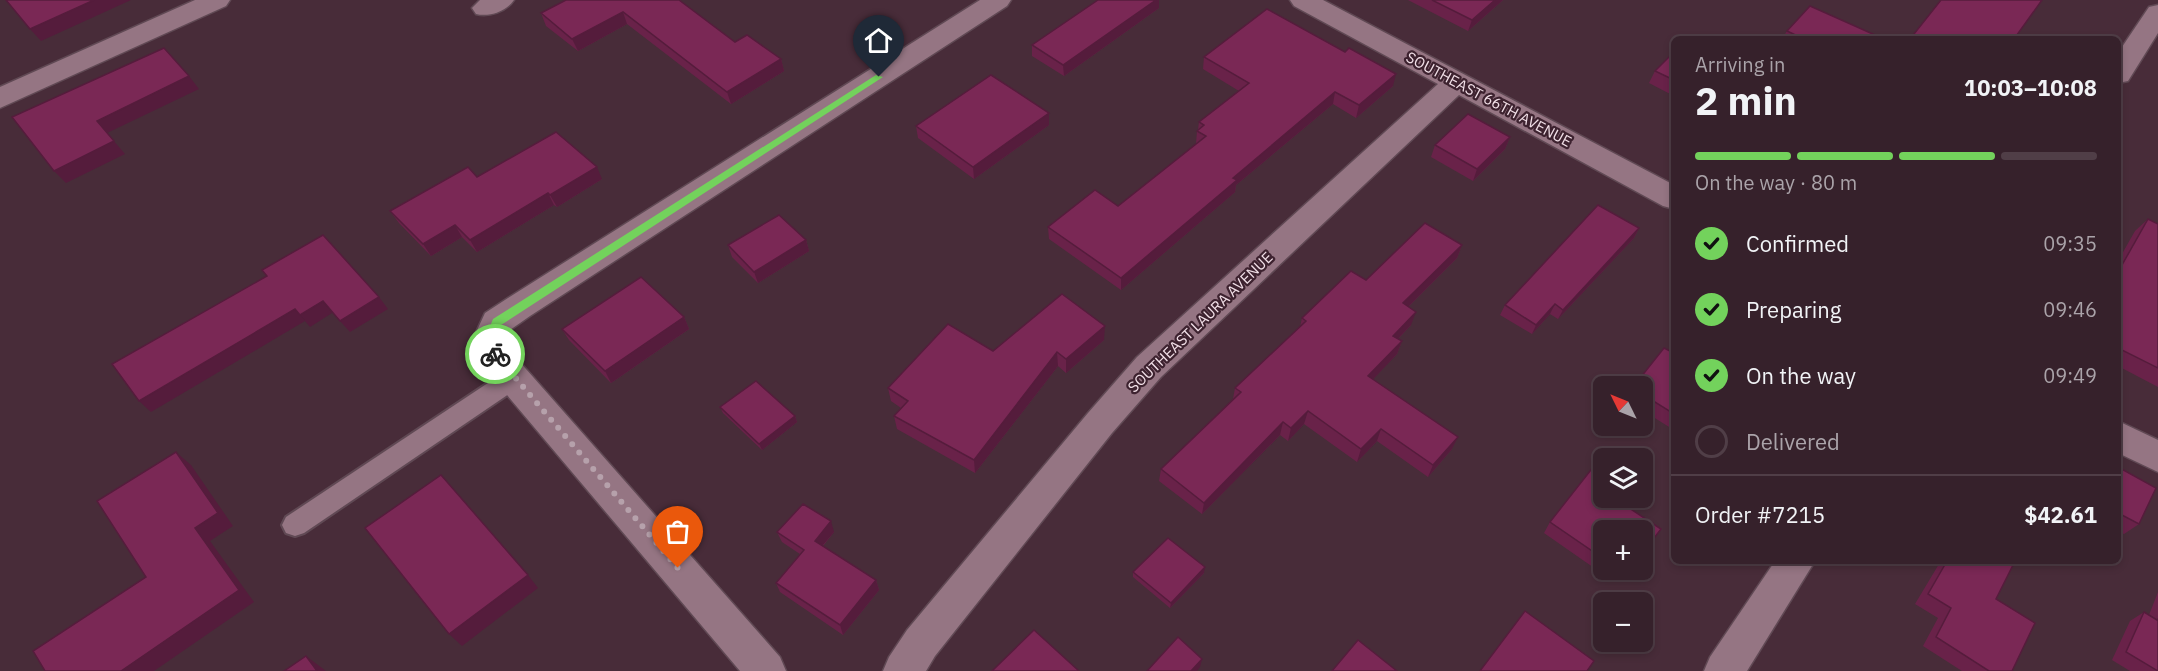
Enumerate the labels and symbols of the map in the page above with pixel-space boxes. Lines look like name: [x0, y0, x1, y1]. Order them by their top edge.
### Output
pin: [853, 15, 904, 77]
street label: SOUTHEAST 66TH AVENUE: [1403, 47, 1575, 151]
street label: SOUTHEAST LAURA AVENUE: [1124, 248, 1276, 396]
courier: [465, 324, 525, 384]
north arrow: [1593, 376, 1653, 436]
pin: [652, 506, 703, 568]

